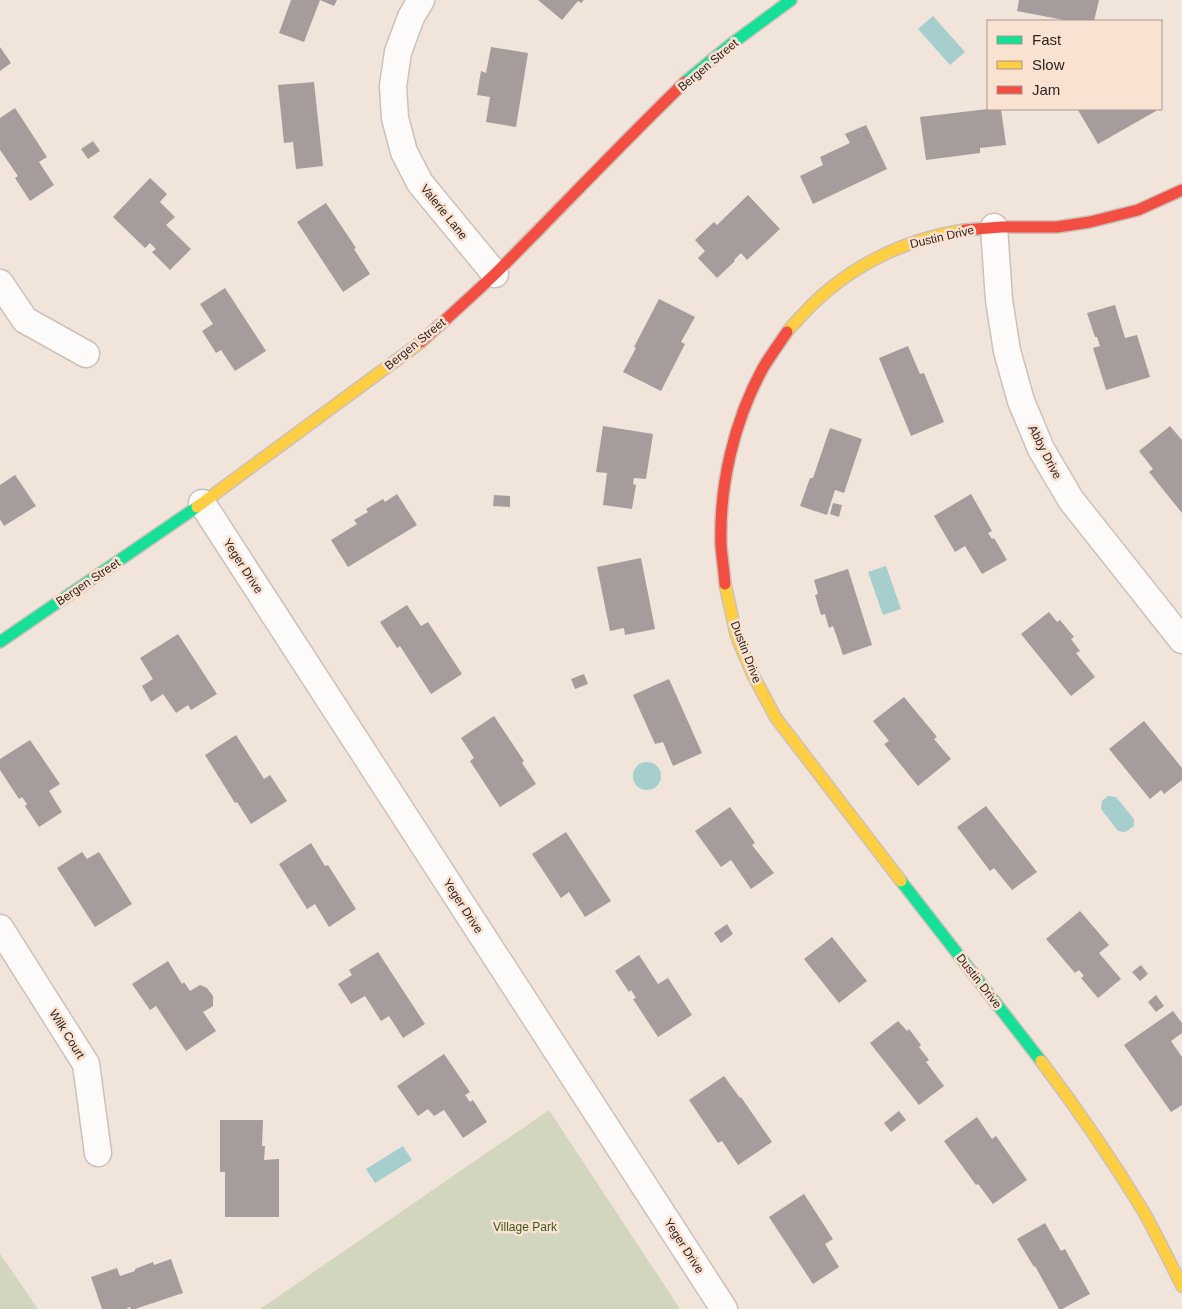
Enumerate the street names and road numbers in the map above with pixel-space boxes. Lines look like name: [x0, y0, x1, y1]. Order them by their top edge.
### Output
street label: Bergen Street: [675, 35, 741, 94]
street label: Valerie Lane: [418, 182, 471, 242]
street label: Dustin Drive: [909, 223, 976, 251]
street label: Bergen Street: [382, 315, 449, 373]
street label: Abby Drive: [1025, 423, 1065, 482]
street label: Yeger Drive: [220, 536, 266, 596]
street label: Bergen Street: [53, 555, 123, 609]
street label: Dustin Drive: [728, 619, 764, 685]
street label: Yeger Drive: [440, 876, 486, 936]
street label: Dustin Drive: [953, 951, 1005, 1011]
street label: Wilk Court: [46, 1007, 88, 1062]
street label: Yeger Drive: [661, 1216, 707, 1276]

